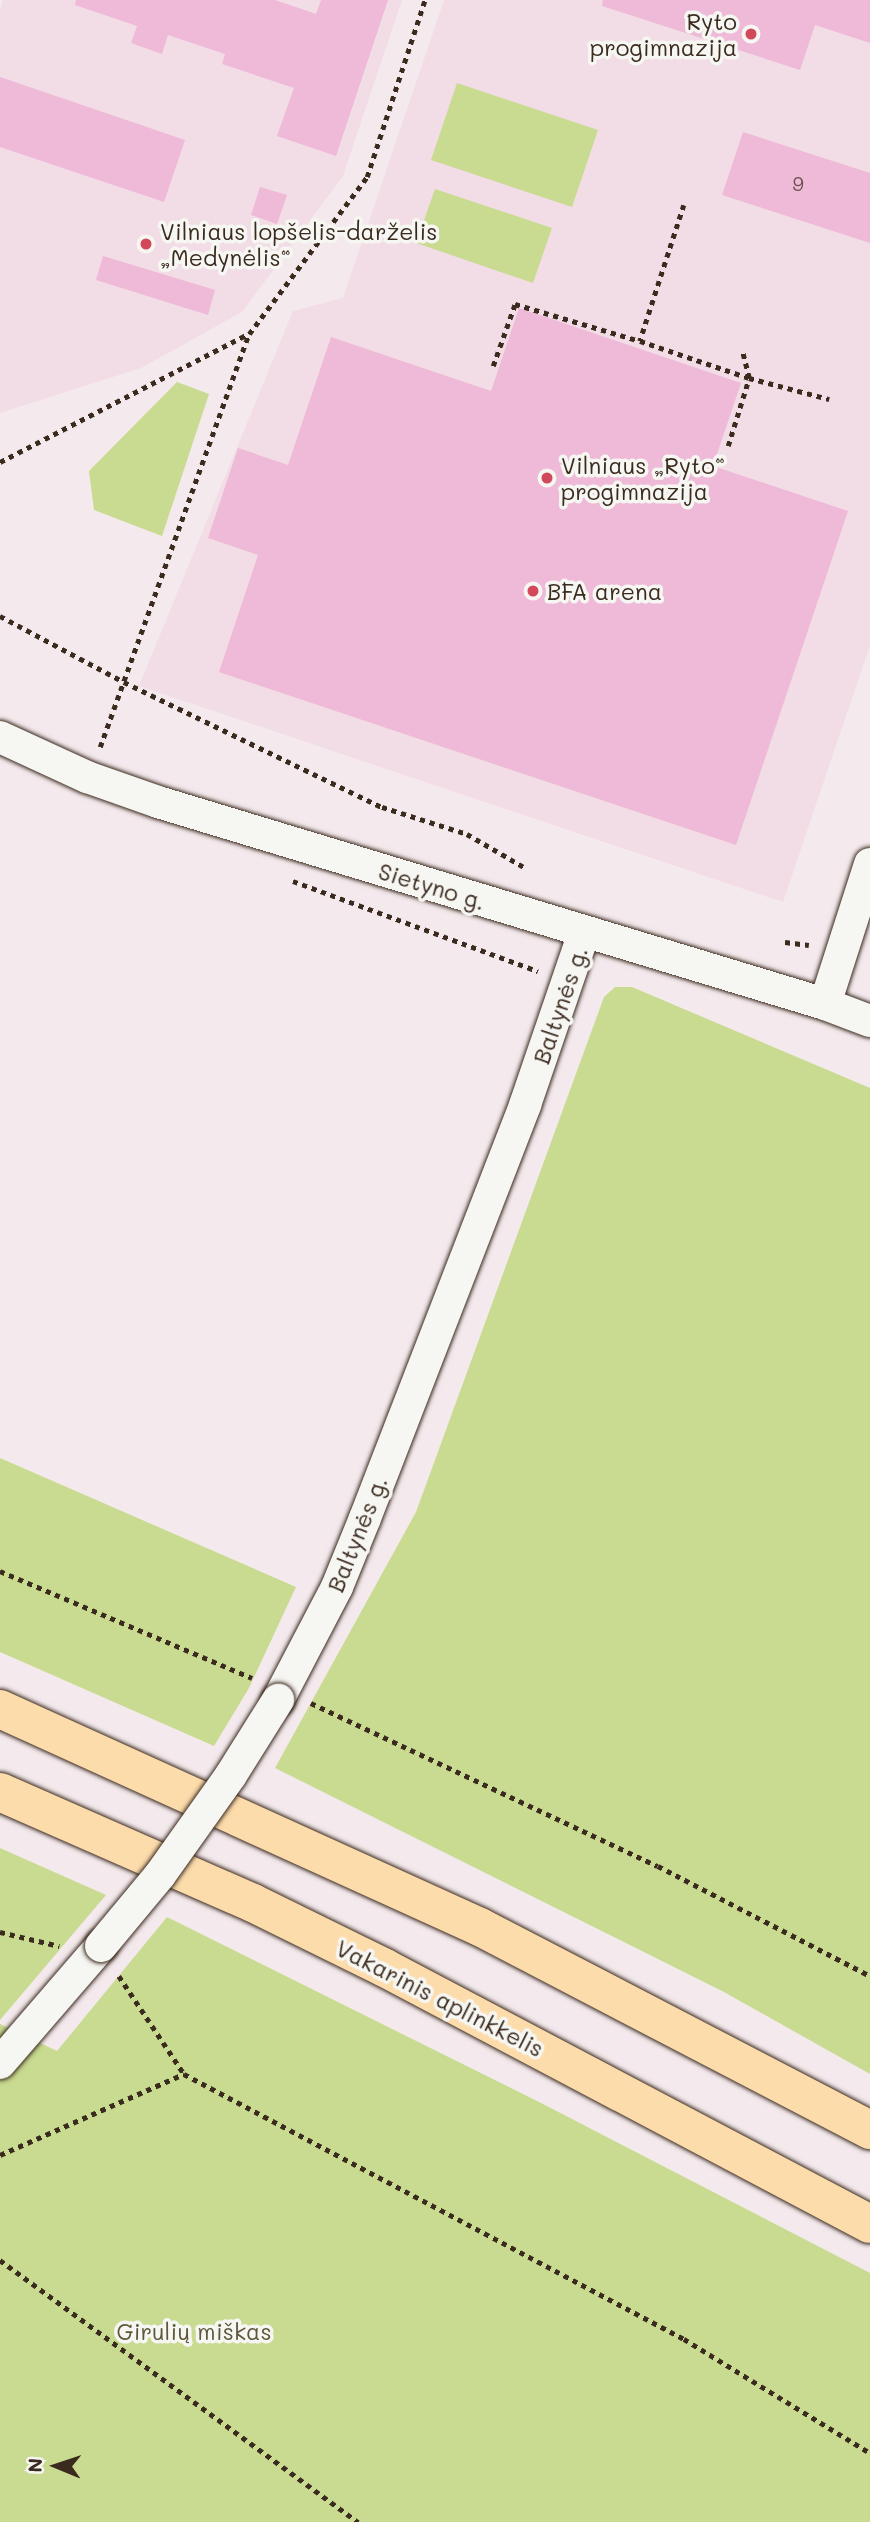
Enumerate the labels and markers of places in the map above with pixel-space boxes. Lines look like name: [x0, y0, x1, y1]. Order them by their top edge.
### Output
place label: Ryto progimnazija: [590, 7, 737, 61]
marker: Ryto progimnazija: [743, 26, 759, 42]
place label: Vilniaus lopšelis-darželis „Medynėlis“: [160, 217, 437, 271]
marker: Vilniaus lopšelis-darželis „Medynėlis“: [138, 236, 154, 252]
place label: Vilniaus „Ryto“ progimnazija: [561, 451, 725, 505]
marker: Vilniaus „Ryto“ progimnazija: [539, 470, 555, 486]
place label: BFA arena: [547, 577, 662, 605]
marker: BFA arena: [525, 583, 541, 599]

